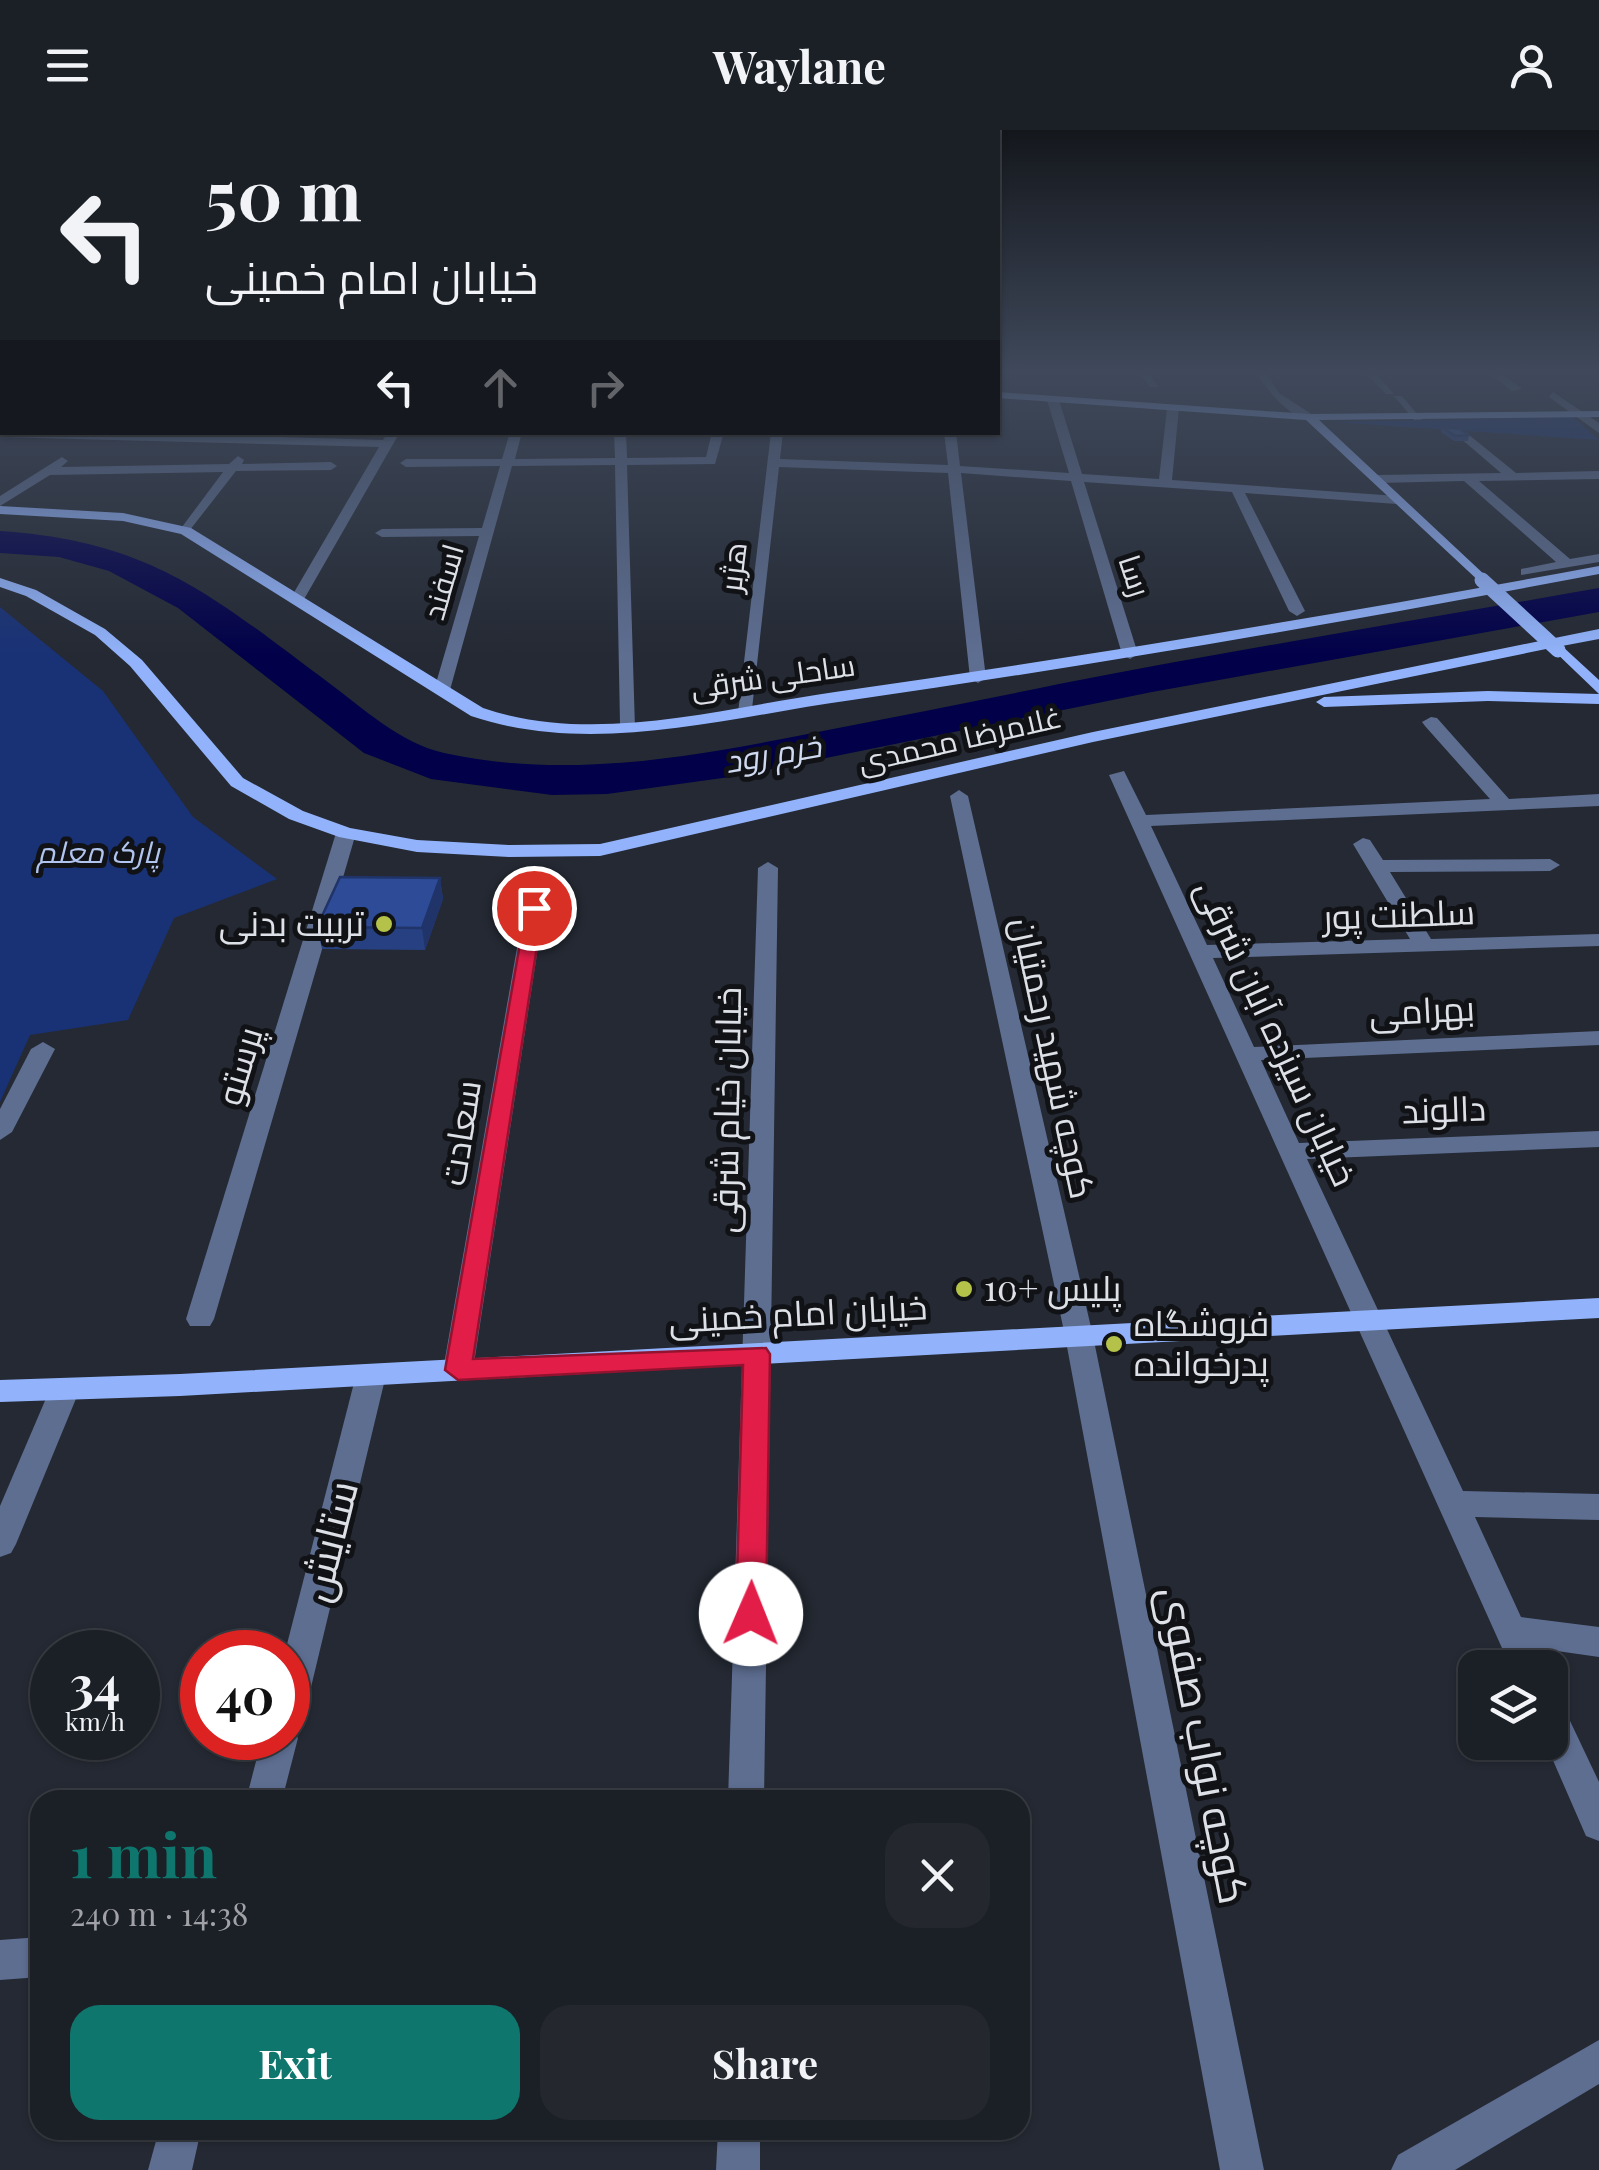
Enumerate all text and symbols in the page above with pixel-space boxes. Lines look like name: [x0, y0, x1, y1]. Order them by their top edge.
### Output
text: Waylane: [713, 35, 886, 95]
icon: menu: [40, 38, 95, 93]
icon: person: [1504, 38, 1559, 93]
text: 50 m: [205, 145, 362, 239]
icon: left: [40, 170, 170, 300]
text: خیابان امام خمینی: [205, 245, 538, 305]
icon: left: [368, 360, 423, 415]
icon: ahead: [473, 360, 528, 415]
icon: right: [578, 360, 633, 415]
street label: اسفند: [412, 539, 472, 624]
street label: هژبر: [709, 540, 755, 596]
street label: رسا: [1110, 549, 1161, 601]
street label: ساحلی شرقی: [688, 644, 857, 706]
street label: غلامرضا محمدی: [854, 695, 1065, 781]
water label: خرم رود: [721, 722, 826, 784]
park label: پارک معلم: [35, 831, 162, 873]
pin: [492, 866, 577, 951]
street label: خیابان سیزده آبان شرقی: [1187, 871, 1370, 1193]
icon: arrive: [507, 881, 562, 936]
street label: سلطنت پور: [1320, 886, 1476, 941]
place label: تربیت بدنی: [219, 898, 364, 945]
street label: کوچه شهید رحمتیان: [1001, 912, 1108, 1203]
marker: تربیت بدنی: [373, 913, 395, 935]
street label: بهرامی: [1368, 982, 1476, 1035]
street label: خیابان خیام شرقی: [699, 986, 753, 1234]
street label: پرستو: [204, 1020, 274, 1111]
street label: سعادت: [427, 1077, 490, 1189]
street label: دالوند: [1401, 1083, 1487, 1132]
place label: پلیس +10: [984, 1263, 1121, 1312]
marker: پلیس +10: [953, 1278, 975, 1300]
street label: خیابان امام خمینی: [667, 1281, 929, 1345]
place label: فروشگاه پدرخوانده: [1134, 1298, 1269, 1387]
marker: فروشگاه پدرخوانده: [1103, 1333, 1125, 1355]
street label: ستایش: [285, 1474, 369, 1607]
position arrow: [699, 1562, 803, 1666]
street label: کوچه نواب صفوی: [1146, 1581, 1264, 1908]
speed limit sign: 40: [180, 1630, 310, 1760]
text: 34: [70, 1649, 120, 1716]
map controls: [1458, 1650, 1568, 1760]
button: layers: [1458, 1650, 1568, 1760]
text: km/h: [65, 1704, 125, 1737]
text: 1 min: [70, 1813, 217, 1893]
button: close: [885, 1823, 990, 1928]
text: 240 m · 14:38: [70, 1891, 248, 1934]
button: Exit: [70, 2005, 520, 2120]
button: Share: [540, 2005, 990, 2120]

